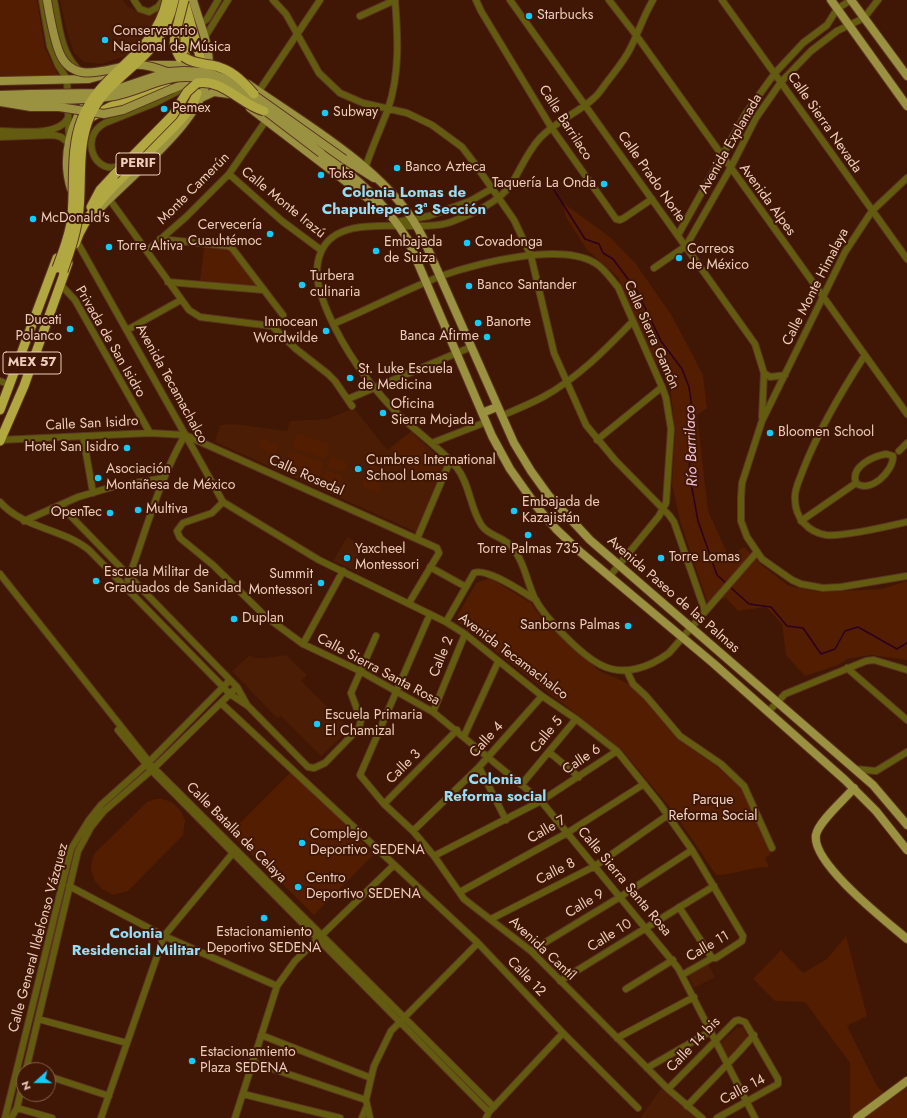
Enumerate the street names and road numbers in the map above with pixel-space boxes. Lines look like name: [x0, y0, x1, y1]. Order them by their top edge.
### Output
street label: Calle Sierra Nevada: [783, 70, 865, 176]
street label: Calle Barrilaco: [534, 82, 596, 164]
street label: Avenida Explanada: [696, 91, 766, 197]
street label: Calle Prado Norte: [613, 128, 689, 226]
street label: Monte Camerún: [154, 149, 234, 229]
road number: PERIF: [116, 153, 160, 175]
street label: Avenida Alpes: [735, 161, 799, 239]
street label: Calle Monte Irazú: [237, 164, 329, 242]
street label: Calle Monte Himalaya: [779, 226, 853, 348]
street label: Calle Sierra Gamón: [620, 278, 682, 392]
street label: Privada de San Isidro: [71, 283, 149, 401]
street label: Avenida Tecamachalco: [131, 322, 211, 446]
road number: MEX 57: [3, 352, 61, 374]
street label: Calle San Isidro: [45, 413, 139, 435]
street label: Calle Rosedal: [266, 452, 346, 500]
street label: Avenida Paseo de las Palmas: [603, 533, 743, 657]
street label: Avenida Tecamachalco: [455, 610, 571, 704]
street label: Calle Sierra Santa Rosa: [314, 630, 442, 710]
street label: Calle 2: [426, 634, 458, 680]
street label: Calle 5: [527, 713, 567, 757]
street label: Calle 4: [467, 719, 507, 761]
street label: Calle 6: [560, 741, 604, 779]
street label: Calle 3: [383, 746, 425, 788]
street label: Calle Batalla de Celaya: [182, 779, 290, 887]
street label: Calle 7: [525, 812, 569, 848]
street label: Calle Sierra Santa Rosa: [573, 824, 675, 940]
street label: Calle General Ildefonso Vázquez: [6, 842, 72, 1034]
street label: Calle 8: [534, 855, 578, 889]
street label: Calle 9: [563, 886, 607, 922]
street label: Avenida Cantíl: [505, 914, 579, 984]
street label: Calle 10: [585, 916, 635, 956]
street label: Calle 11: [684, 928, 732, 966]
street label: Calle 12: [503, 954, 549, 1000]
street label: Calle 14 bis: [664, 1014, 724, 1076]
street label: Calle 14: [718, 1071, 768, 1109]

